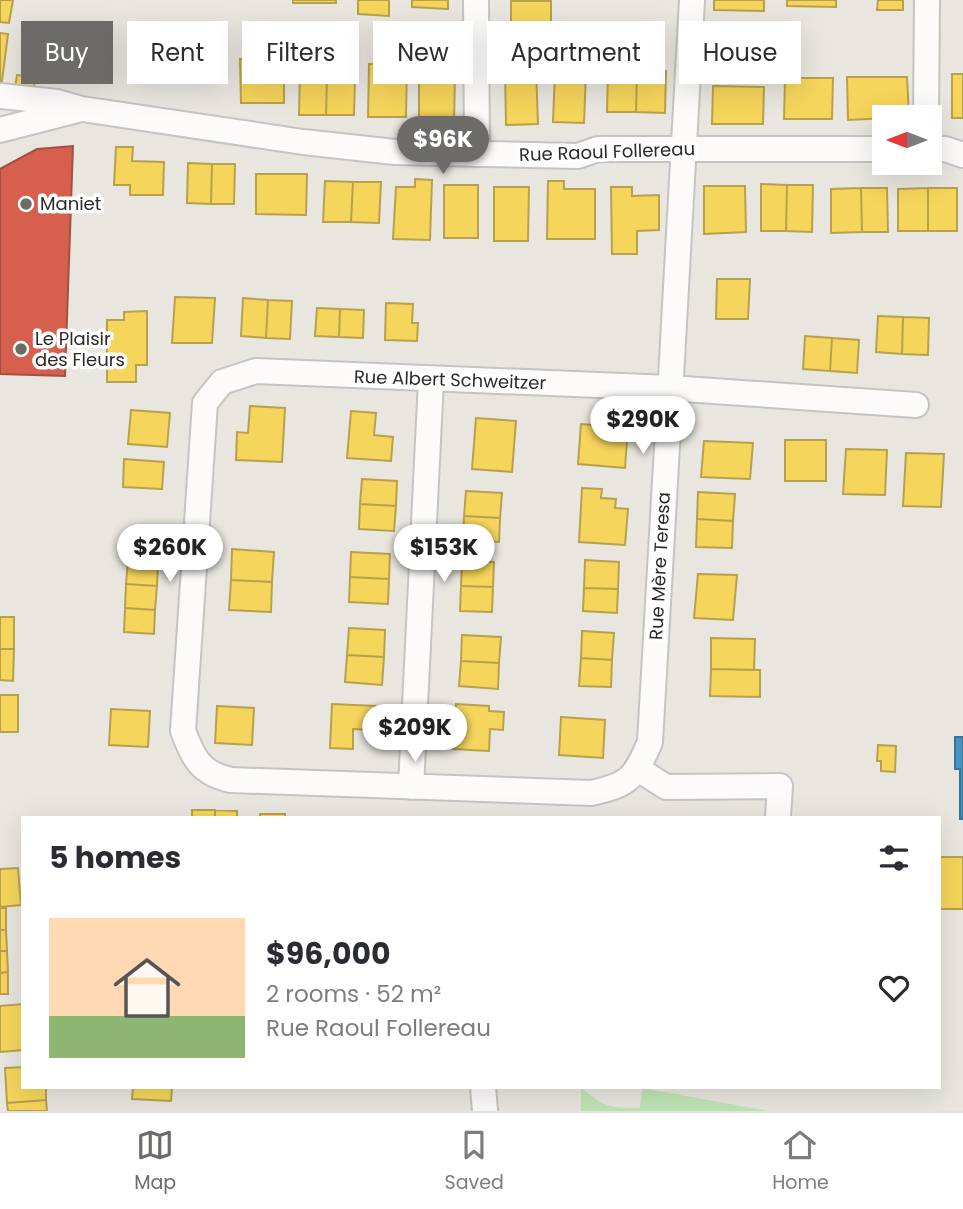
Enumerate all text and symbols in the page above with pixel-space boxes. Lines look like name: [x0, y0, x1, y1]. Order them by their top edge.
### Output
chip: Buy: [21, 21, 113, 84]
chip: Rent: [127, 21, 228, 84]
chip: Filters: [242, 21, 359, 84]
chip: New: [373, 21, 473, 84]
chip: Apartment: [487, 21, 665, 84]
chip: House: [679, 21, 801, 84]
north arrow: [872, 105, 942, 175]
map controls: [872, 105, 942, 175]
pin: $96K: [402, 116, 484, 176]
text: $96K: [413, 123, 473, 155]
street label: Rue Raoul Follereau: [519, 136, 695, 167]
place label: Maniet: [40, 191, 101, 216]
marker: Maniet: [18, 196, 34, 212]
place label: Le Plaisir des Fleurs: [35, 326, 125, 372]
marker: Le Plaisir des Fleurs: [13, 341, 29, 357]
street label: Rue Albert Schweitzer: [353, 364, 547, 395]
pin: $290K: [594, 396, 692, 456]
text: $290K: [606, 403, 680, 435]
street label: Rue Mère Teresa: [643, 491, 676, 641]
pin: $260K: [121, 524, 219, 584]
pin: $153K: [395, 524, 493, 584]
text: $260K: [133, 531, 207, 563]
text: $153K: [410, 531, 478, 563]
pin: $209K: [366, 704, 464, 764]
text: $209K: [378, 711, 452, 743]
text: 5 homes: [49, 836, 181, 879]
icon: filters: [875, 839, 913, 877]
text: $96,000: [266, 932, 391, 975]
icon: home: [105, 946, 189, 1030]
icon: heart: [875, 969, 913, 1007]
text: 2 rooms · 52 m²: [266, 978, 441, 1010]
text: Rue Raoul Follereau: [266, 1012, 491, 1044]
tab: Map: [134, 1126, 176, 1197]
tab: Saved: [445, 1126, 504, 1197]
tab: Home: [772, 1126, 829, 1197]

